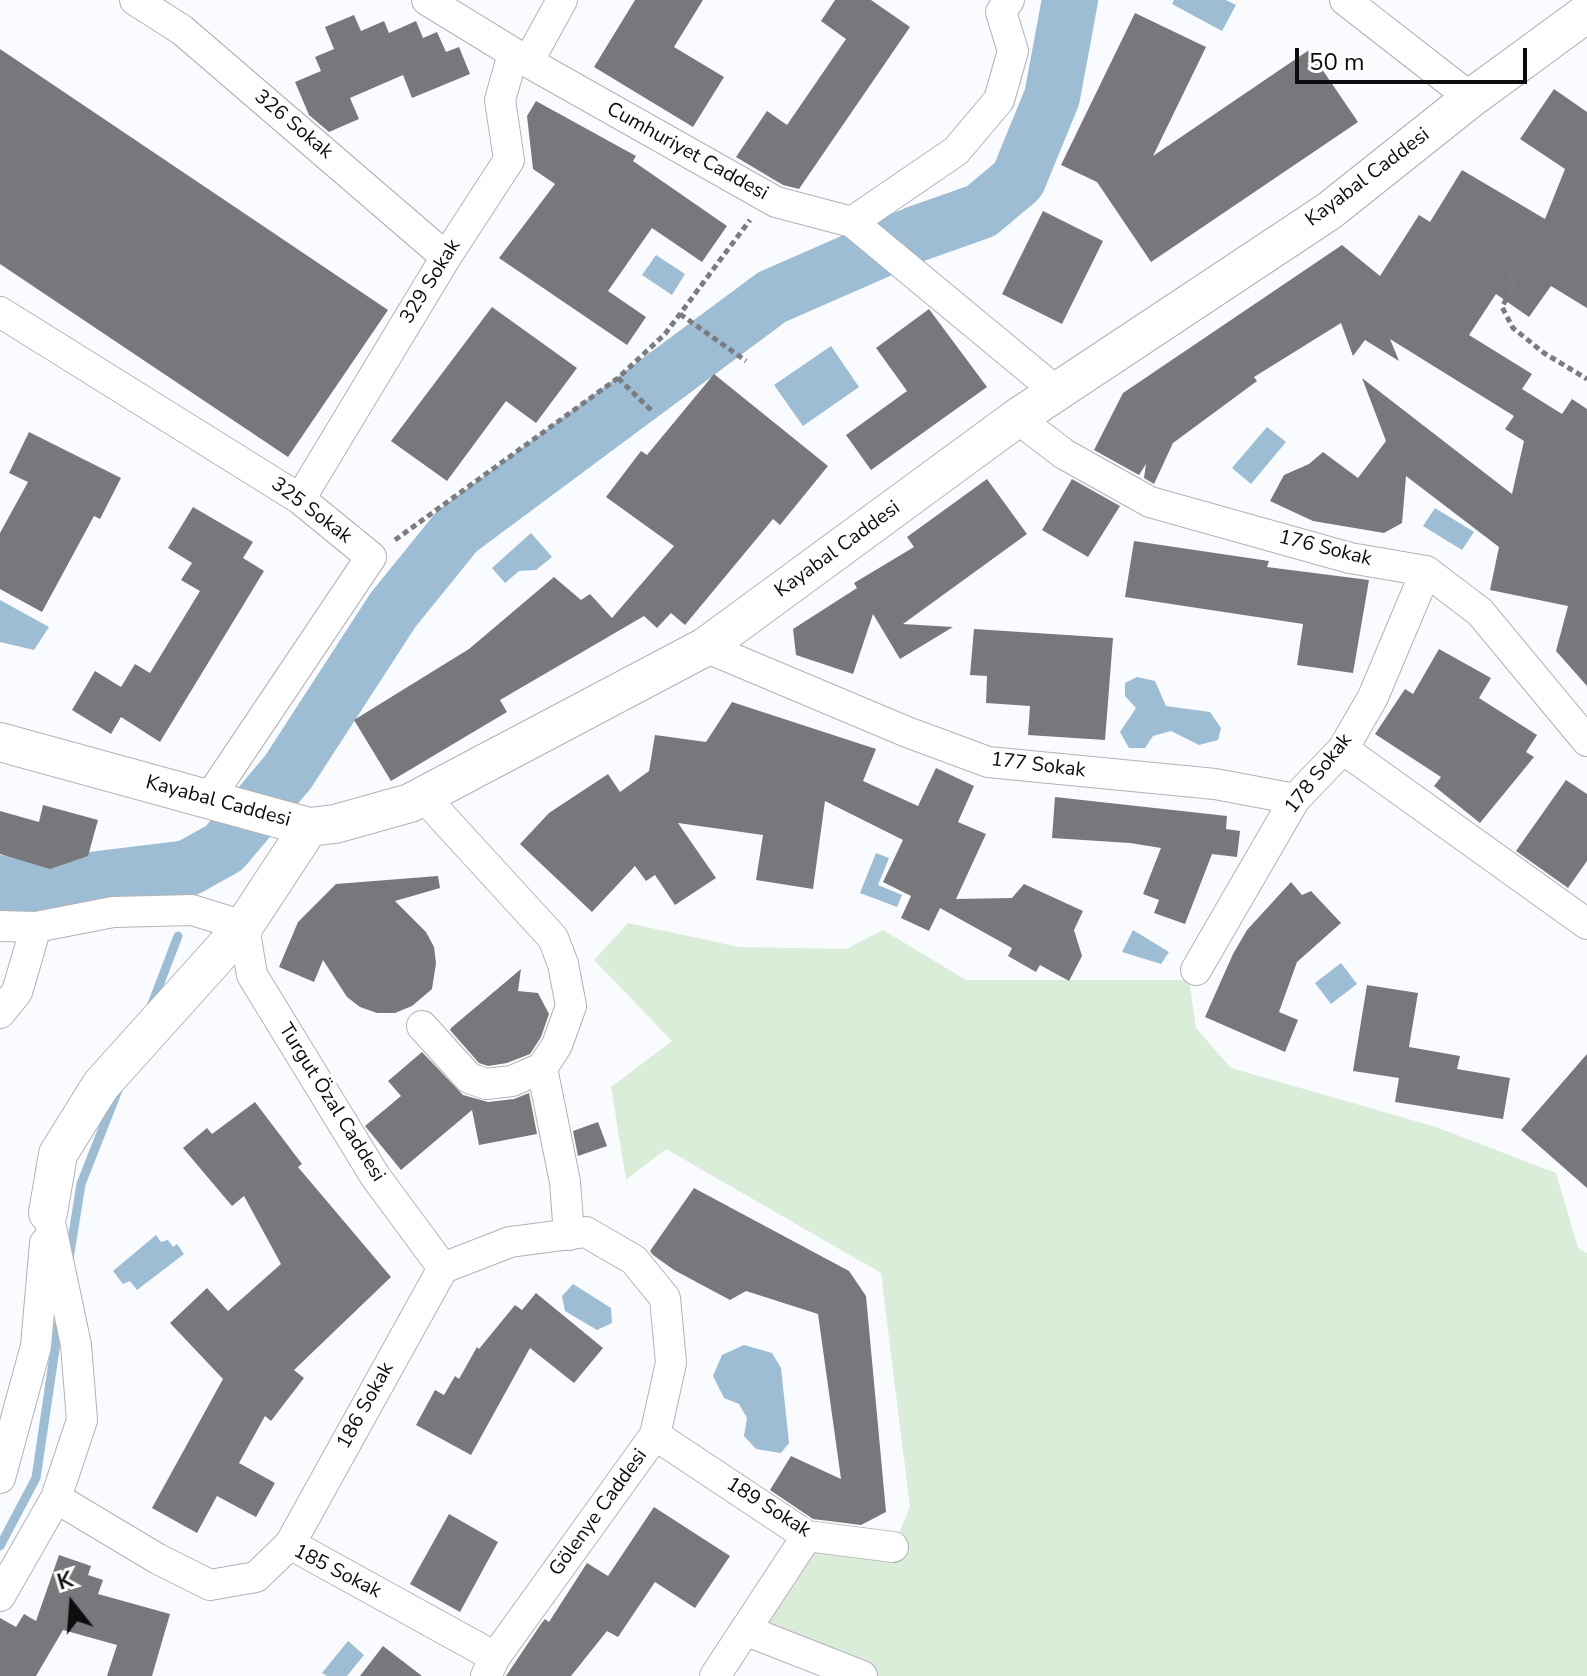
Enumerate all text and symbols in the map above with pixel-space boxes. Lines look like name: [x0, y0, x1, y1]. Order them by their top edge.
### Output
scale bar: [1299, 32, 1531, 82]
text: 50 m: [1309, 46, 1365, 78]
street label: 326 Sokak: [249, 85, 337, 165]
street label: Cumhuriyet Caddesi: [602, 98, 772, 206]
street label: Kayabal Caddesi: [1301, 124, 1435, 232]
street label: 329 Sokak: [396, 235, 466, 329]
street label: 325 Sokak: [266, 473, 356, 549]
street label: Kayabal Caddesi: [771, 497, 905, 603]
street label: 176 Sokak: [1276, 526, 1374, 572]
street label: 178 Sokak: [1280, 729, 1358, 819]
street label: 177 Sokak: [989, 748, 1087, 784]
street label: Kayabal Caddesi: [143, 771, 293, 833]
street label: Turgut Özal Caddesi: [273, 1019, 389, 1187]
street label: 186 Sokak: [332, 1359, 400, 1453]
street label: Gölenye Caddesi: [545, 1445, 653, 1581]
street label: 189 Sokak: [721, 1473, 815, 1543]
street label: 185 Sokak: [289, 1540, 385, 1604]
north arrow: [32, 1564, 112, 1644]
text: K: [54, 1565, 76, 1598]

